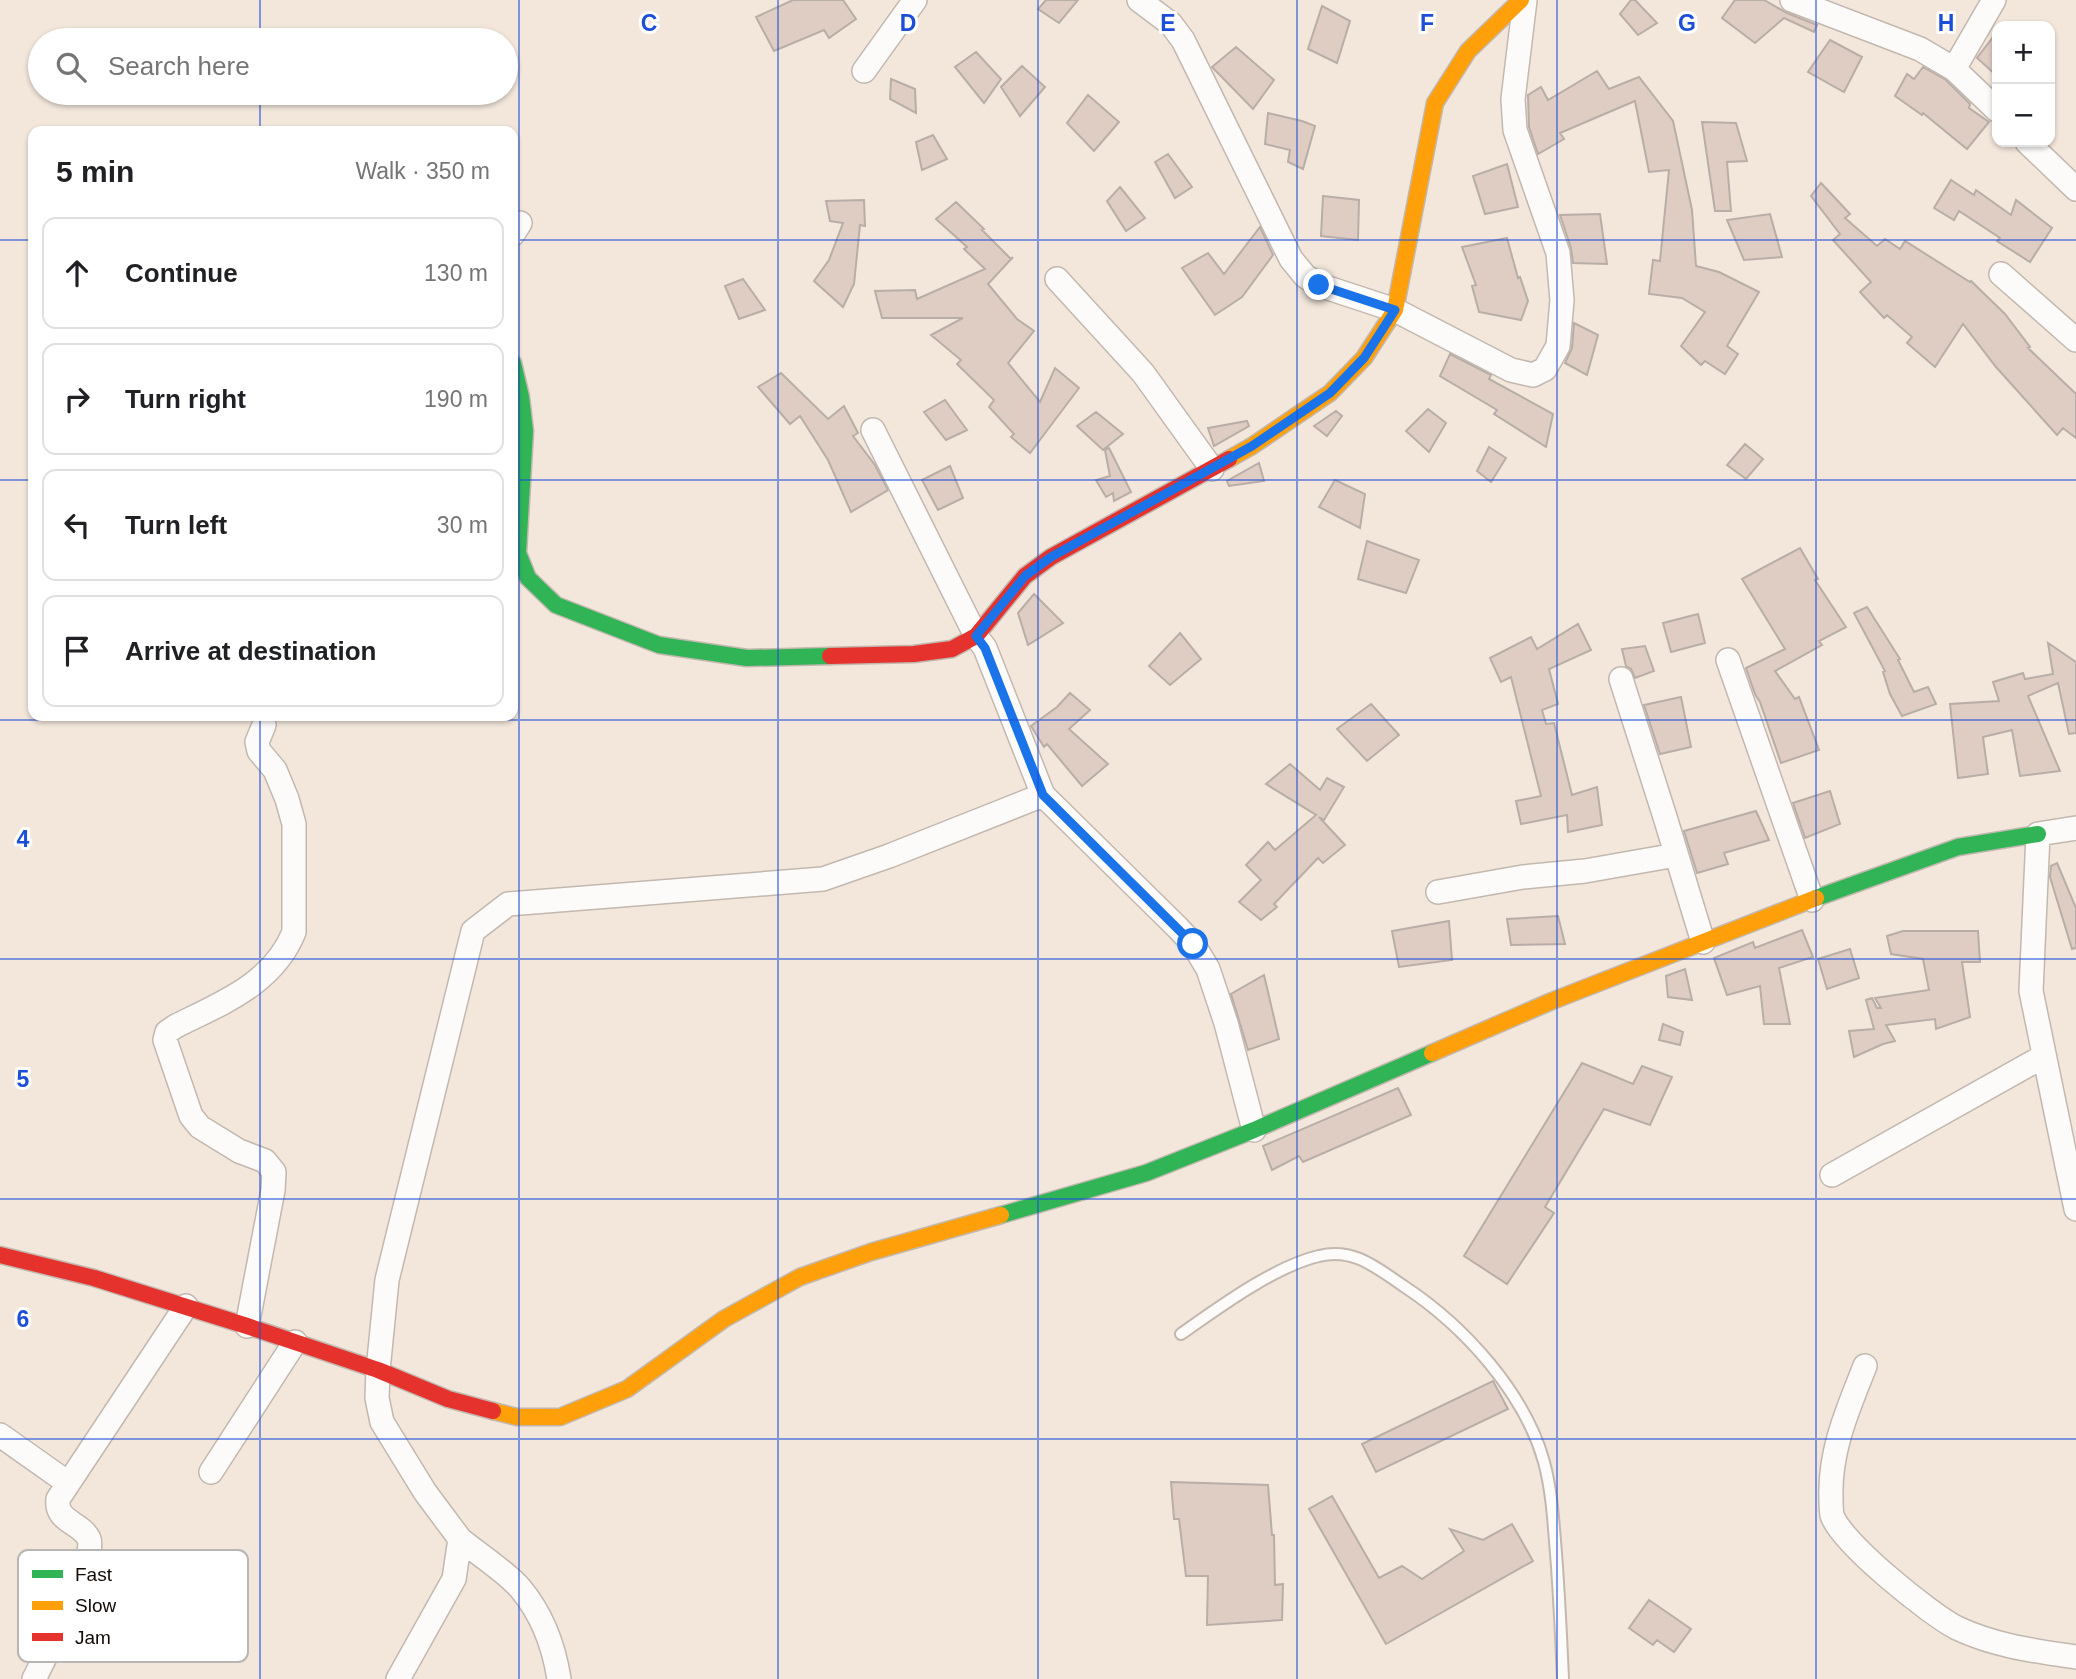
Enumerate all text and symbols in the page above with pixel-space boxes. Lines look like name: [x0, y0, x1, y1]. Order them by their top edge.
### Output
text: C: [641, 10, 657, 36]
text: D: [900, 10, 916, 36]
text: E: [1160, 10, 1176, 36]
text: F: [1420, 10, 1434, 36]
text: G: [1678, 10, 1696, 36]
text: H: [1938, 10, 1954, 36]
map controls: [1992, 21, 2055, 147]
button: +: [1992, 21, 2055, 84]
search box: [28, 28, 518, 105]
icon: search: [52, 48, 90, 86]
text: Search here: [108, 51, 250, 81]
button: −: [1992, 84, 2055, 147]
text: 5 min: [56, 155, 134, 188]
text: Walk · 350 m: [355, 158, 490, 184]
icon: ahead: [58, 254, 96, 292]
text: Continue: [125, 258, 238, 288]
text: 130 m: [424, 260, 488, 286]
route end: [1303, 269, 1334, 300]
icon: right: [58, 380, 96, 418]
text: Turn right: [125, 384, 246, 414]
text: 190 m: [424, 386, 488, 412]
icon: left: [58, 506, 96, 544]
text: Turn left: [125, 510, 227, 540]
text: 30 m: [437, 512, 488, 538]
icon: arrive: [58, 632, 96, 670]
text: Arrive at destination: [125, 636, 376, 666]
text: 4: [17, 826, 30, 852]
route start: [1177, 928, 1208, 959]
text: 5: [17, 1066, 30, 1092]
text: 6: [17, 1306, 29, 1332]
legend: [18, 1550, 248, 1662]
text: Fast: [75, 1564, 113, 1585]
text: Slow: [75, 1595, 116, 1616]
text: Jam: [75, 1627, 111, 1648]

